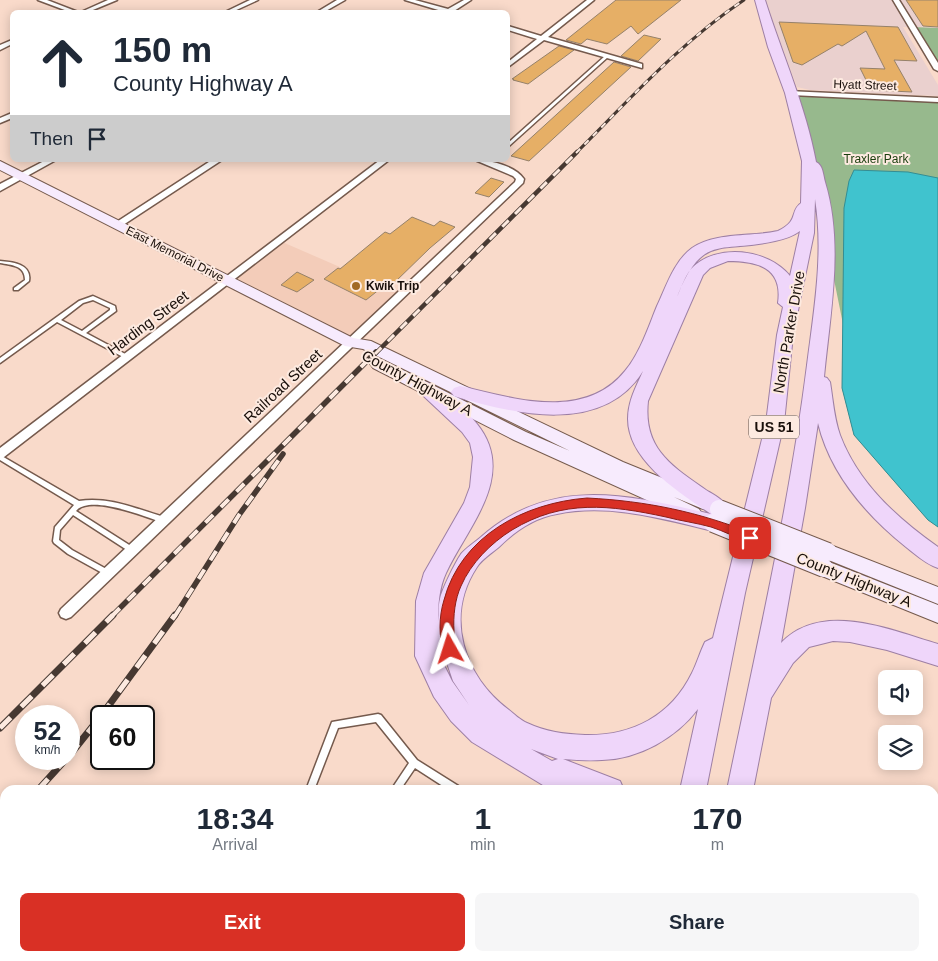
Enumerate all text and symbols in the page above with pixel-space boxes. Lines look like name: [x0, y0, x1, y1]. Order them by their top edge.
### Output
icon: ahead: [30, 30, 95, 95]
text: 150 m: [113, 30, 212, 69]
text: County Highway A: [113, 71, 293, 96]
street label: Hyatt Street: [833, 77, 898, 93]
icon: arrive: [83, 125, 111, 153]
text: Then: [30, 128, 73, 149]
park label: Traxler Park: [844, 152, 909, 166]
street label: East Memorial Drive: [124, 223, 227, 285]
street label: North Parker Drive: [769, 269, 808, 395]
place label: Kwik Trip: [366, 279, 419, 293]
marker: Kwik Trip: [350, 280, 362, 292]
street label: Harding Street: [104, 286, 192, 358]
street label: Railroad Street: [240, 345, 326, 426]
street label: County Highway A: [359, 346, 475, 419]
road number: US 51: [749, 416, 799, 438]
pin: [729, 517, 771, 559]
icon: arrive: [736, 524, 764, 552]
street label: County Highway A: [794, 549, 914, 610]
position arrow: [423, 622, 475, 674]
map controls: [878, 670, 923, 770]
button: sound: [878, 670, 923, 715]
speed limit sign: 60: [90, 705, 155, 770]
text: 52: [34, 717, 61, 745]
button: layers: [878, 725, 923, 770]
text: km/h: [34, 743, 61, 757]
text: 18:34: [197, 802, 273, 835]
text: 1: [474, 802, 491, 835]
text: 170: [692, 802, 742, 835]
text: Arrival: [212, 836, 258, 853]
text: min: [470, 836, 496, 853]
text: m: [711, 836, 724, 853]
button: Exit: [20, 893, 465, 951]
button: Share: [475, 893, 919, 951]

